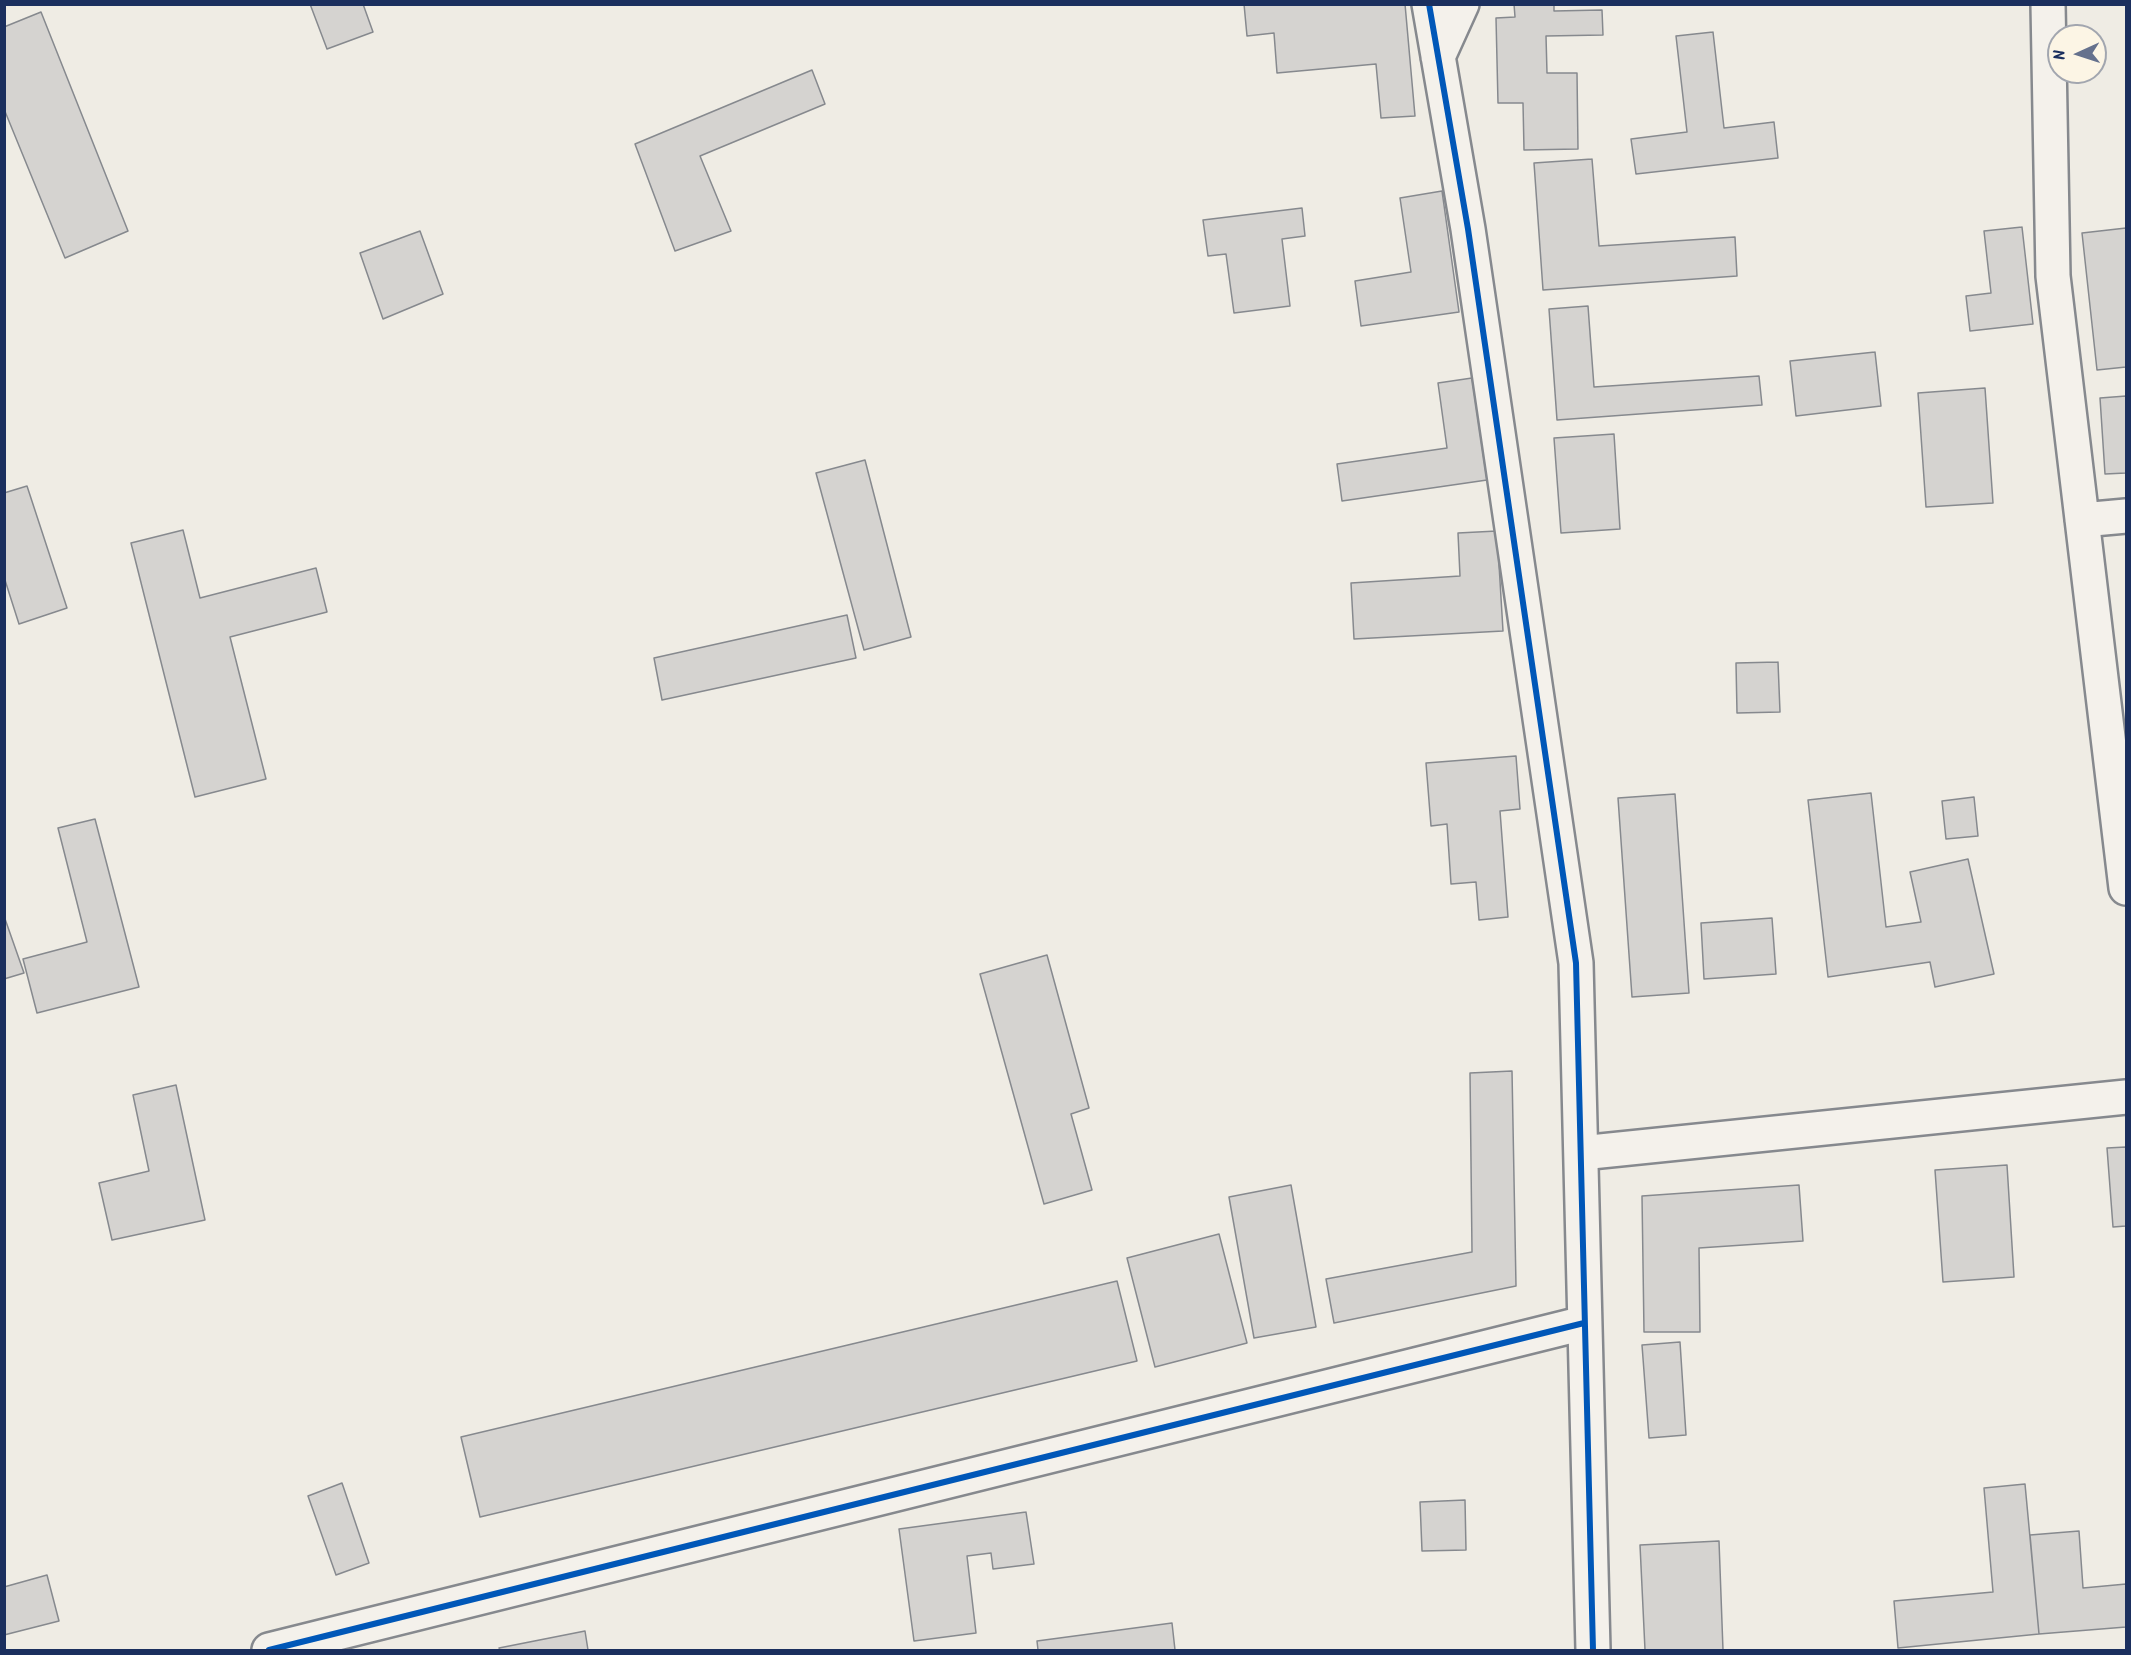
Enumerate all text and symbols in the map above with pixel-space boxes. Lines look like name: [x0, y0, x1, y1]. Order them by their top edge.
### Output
north arrow: [2047, 24, 2107, 84]
text: N: [2048, 49, 2073, 61]

